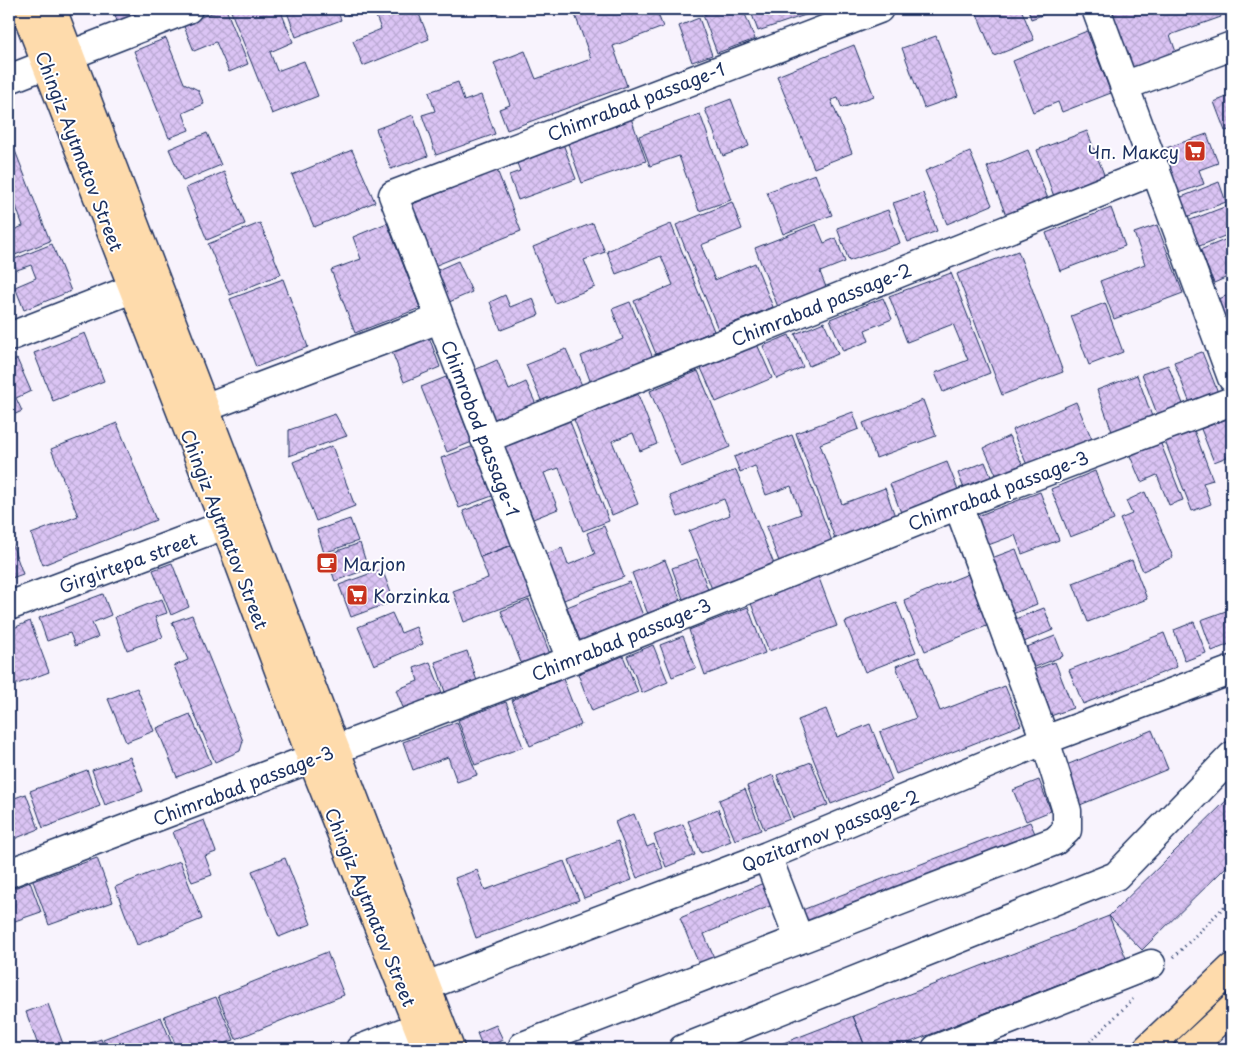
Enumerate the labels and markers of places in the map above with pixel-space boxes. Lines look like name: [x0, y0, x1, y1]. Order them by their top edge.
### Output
place label: Чп. Максу: [1088, 138, 1179, 165]
supermarket icon: Чп. Максу: [1183, 139, 1207, 163]
place label: Marjon: [343, 550, 406, 577]
cafe icon: Marjon: [315, 551, 339, 575]
place label: Korzinka: [373, 582, 451, 609]
supermarket icon: Korzinka: [345, 583, 369, 607]

